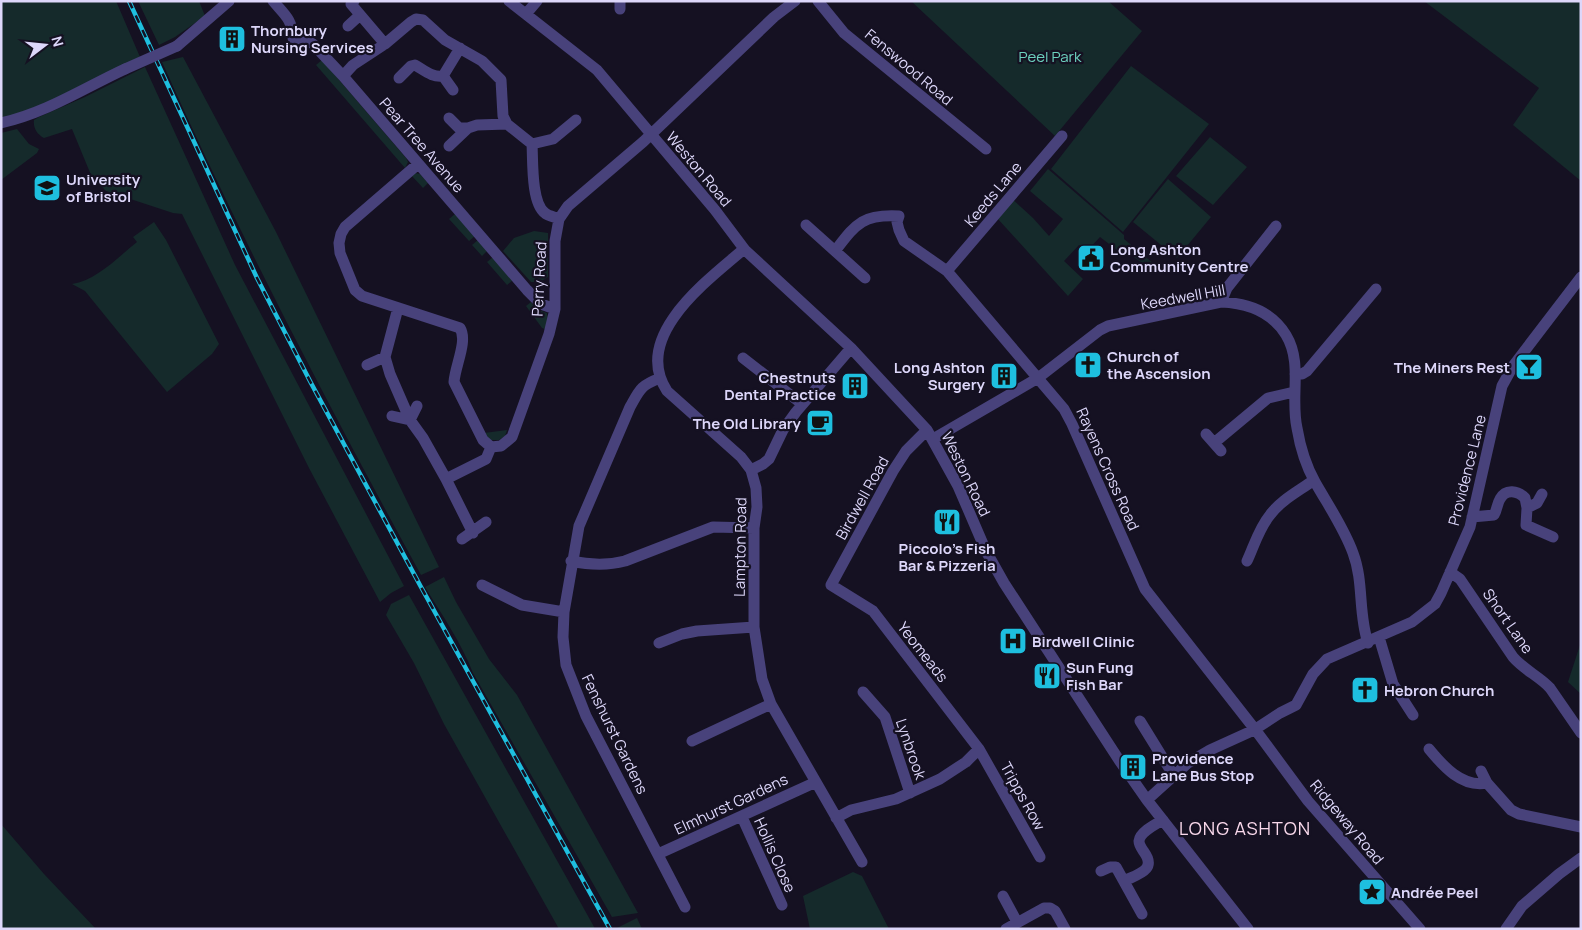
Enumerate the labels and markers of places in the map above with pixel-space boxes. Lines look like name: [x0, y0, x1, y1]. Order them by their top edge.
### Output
place label: Thornbury Nursing Services: [251, 20, 374, 58]
building icon: Thornbury Nursing Services: [217, 24, 247, 54]
place label: University of Bristol: [66, 169, 141, 207]
school or university icon: University of Bristol: [32, 173, 62, 203]
place label: Long Ashton Community Centre: [1110, 239, 1249, 277]
public building icon: Long Ashton Community Centre: [1076, 243, 1106, 273]
place label: Church of the Ascension: [1107, 346, 1211, 384]
church icon: Church of the Ascension: [1073, 350, 1103, 380]
bar icon: The Miners Rest: [1514, 352, 1544, 382]
place label: Long Ashton Surgery: [894, 357, 986, 395]
place label: The Miners Rest: [1394, 357, 1510, 378]
building icon: Long Ashton Surgery: [989, 361, 1019, 391]
place label: Chestnuts Dental Practice: [724, 367, 836, 405]
building icon: Chestnuts Dental Practice: [840, 371, 870, 401]
cafe icon: The Old Library: [805, 408, 835, 438]
place label: The Old Library: [693, 413, 802, 434]
restaurant icon: Piccolo's Fish Bar & Pizzeria: [932, 507, 962, 537]
place label: Piccolo's Fish Bar & Pizzeria: [898, 538, 996, 576]
hospital icon: Birdwell Clinic: [998, 626, 1028, 656]
place label: Birdwell Clinic: [1032, 631, 1135, 652]
place label: Sun Fung Fish Bar: [1066, 657, 1134, 695]
restaurant icon: Sun Fung Fish Bar: [1032, 661, 1062, 691]
church icon: Hebron Church: [1350, 675, 1380, 705]
place label: Hebron Church: [1384, 680, 1494, 701]
place label: Providence Lane Bus Stop: [1152, 748, 1254, 786]
building icon: Providence Lane Bus Stop: [1118, 752, 1148, 782]
place icon: Andrée Peel: [1357, 877, 1387, 907]
place label: Andrée Peel: [1391, 882, 1478, 903]

